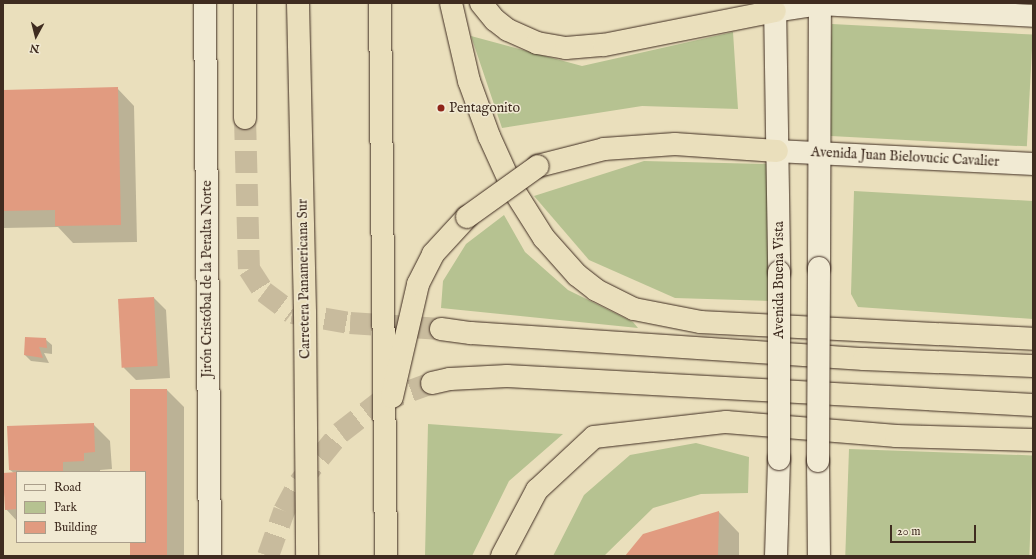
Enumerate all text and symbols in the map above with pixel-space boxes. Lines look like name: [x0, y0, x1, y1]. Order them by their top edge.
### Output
north arrow: [16, 16, 56, 56]
text: N: [29, 40, 40, 55]
place label: Pentagonito: [449, 100, 520, 116]
marker: Pentagonito: [436, 103, 446, 113]
street label: Avenida Juan Bielovucic Cavalier: [810, 144, 1000, 170]
street label: Jirón Cristóbal de la Peralta Norte: [199, 180, 215, 378]
street label: Carretera Panamericana Sur: [294, 199, 314, 359]
street label: Avenida Buena Vista: [771, 221, 787, 339]
legend: [16, 471, 146, 543]
text: Road: [54, 480, 81, 495]
text: Park: [54, 500, 77, 515]
scale bar: [892, 517, 978, 543]
text: Building: [54, 520, 97, 535]
text: 20 m: [897, 524, 920, 539]

